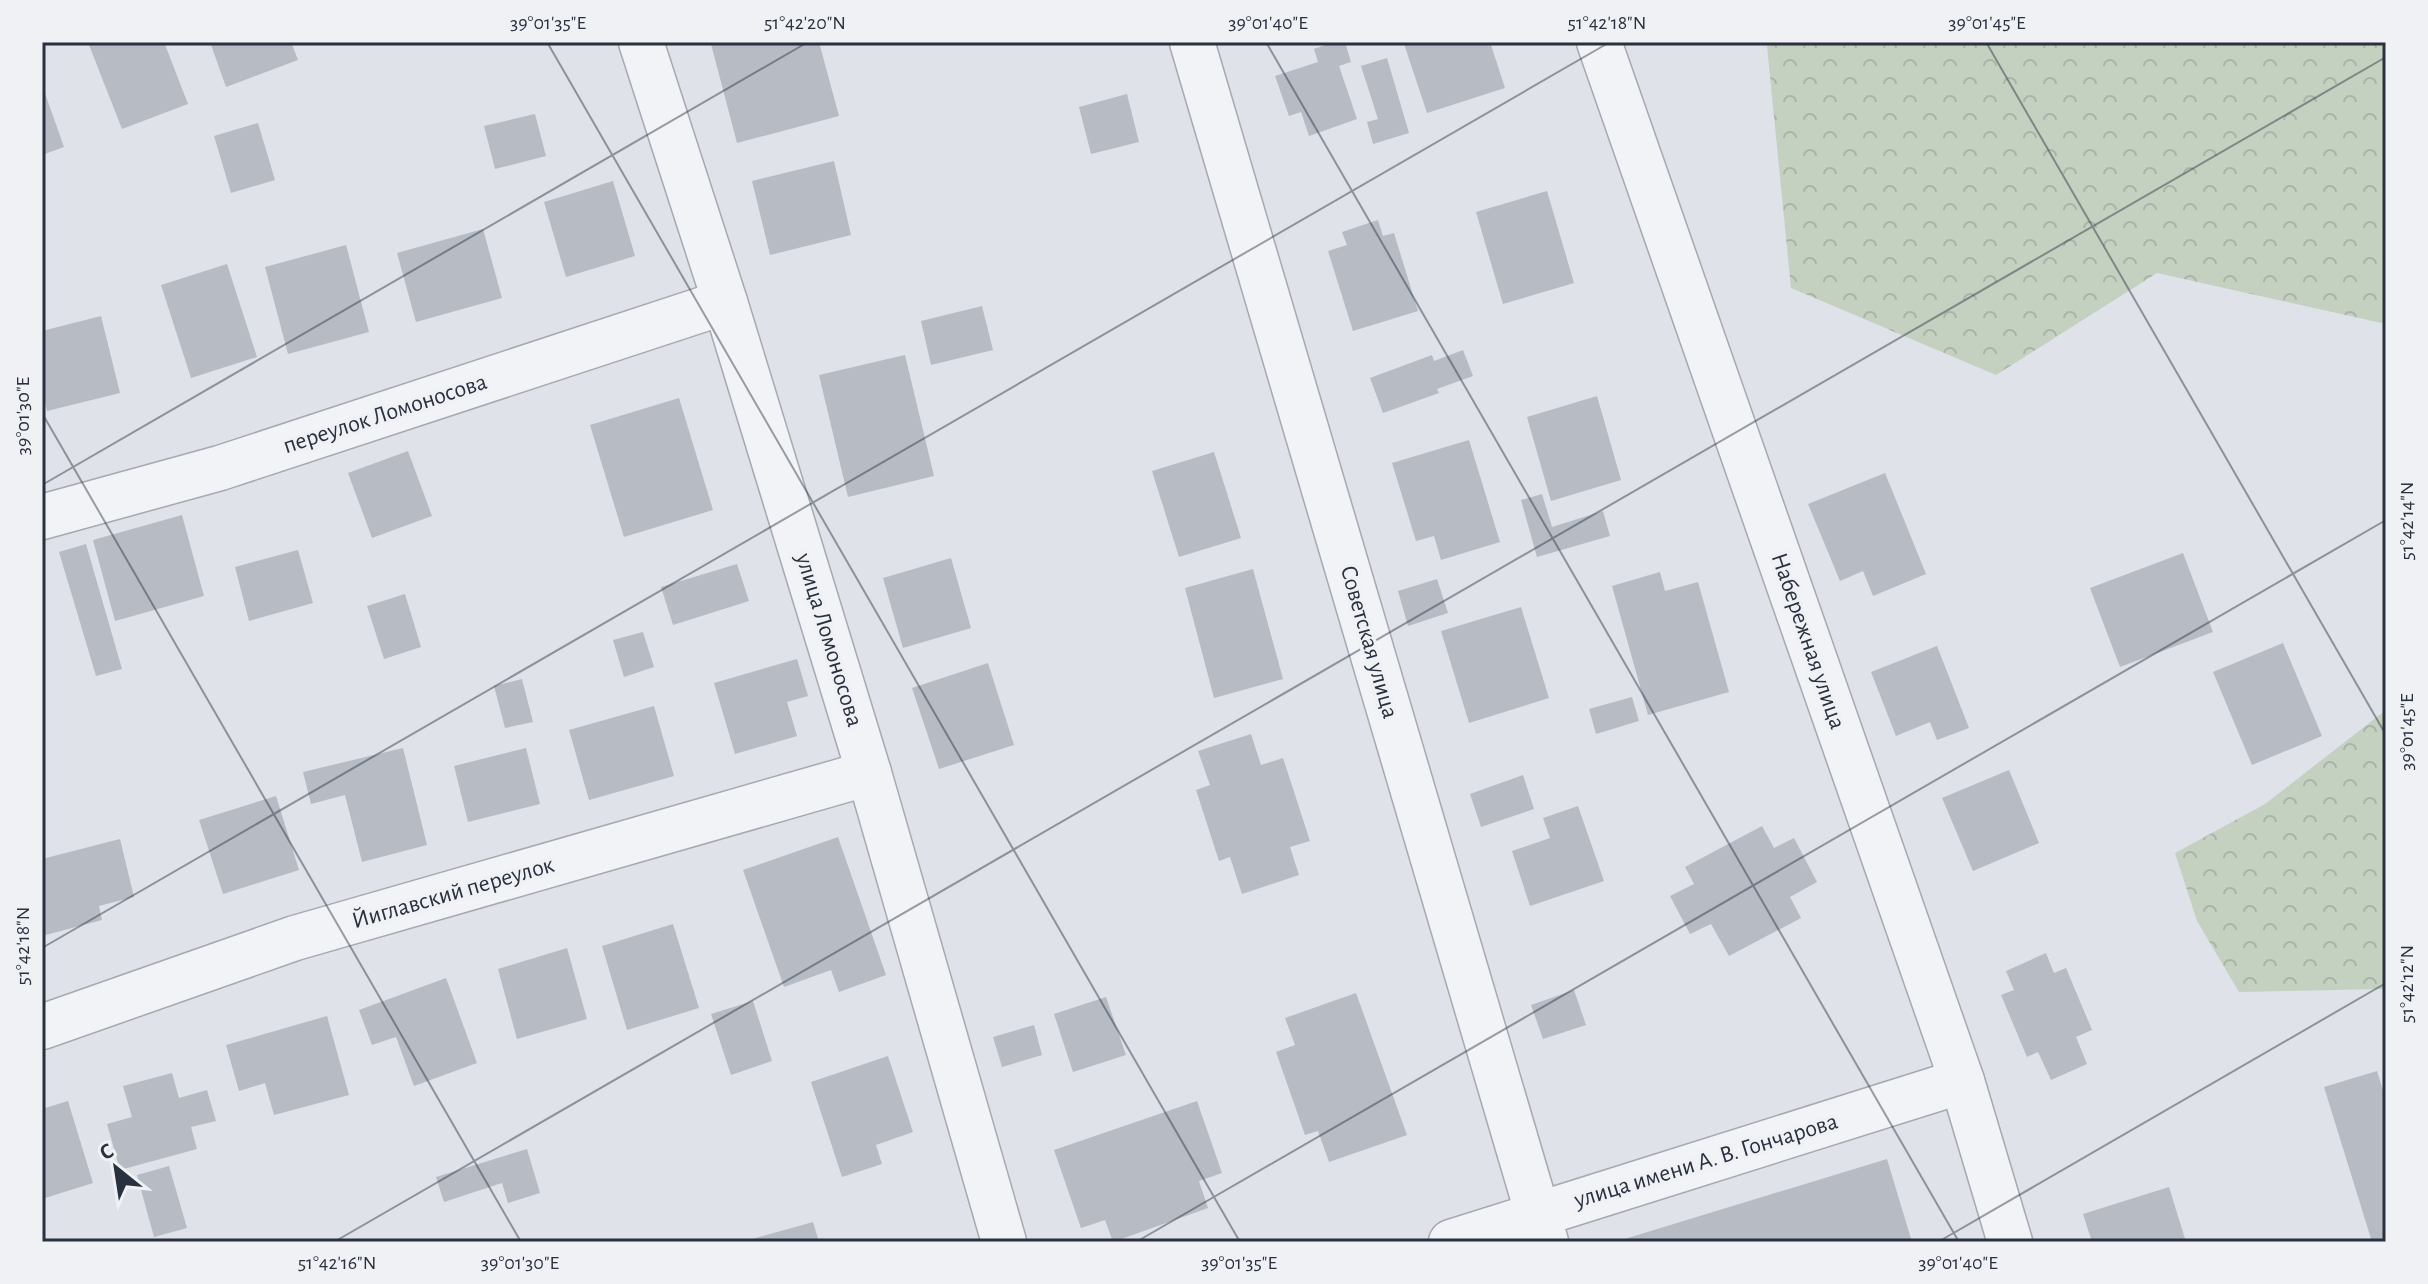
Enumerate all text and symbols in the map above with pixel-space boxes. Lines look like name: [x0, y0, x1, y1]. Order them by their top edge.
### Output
text: 39°01'35"E: [510, 13, 586, 33]
text: 51°42'20"N: [764, 13, 846, 33]
text: 39°01'40"E: [1228, 13, 1308, 33]
text: 51°42'18"N: [1568, 13, 1646, 33]
text: 39°01'45"E: [1948, 13, 2026, 33]
street label: переулок Ломоносова: [280, 370, 490, 458]
text: 39°01'30"E: [13, 376, 33, 455]
text: 51°42'14"N: [2397, 482, 2417, 560]
street label: улица Ломоносова: [791, 549, 867, 730]
street label: Набережная улица: [1767, 550, 1849, 732]
street label: Советская улица: [1336, 563, 1402, 721]
text: 39°01'45"E: [2397, 693, 2417, 771]
street label: Йиглавский переулок: [349, 853, 557, 933]
text: 51°42'18"N: [13, 907, 33, 985]
text: 51°42'12"N: [2397, 945, 2417, 1023]
street label: улица имени А. В. Гончарова: [1570, 1109, 1841, 1213]
north arrow: [76, 1128, 156, 1208]
text: С: [96, 1139, 117, 1164]
text: 51°42'16"N: [298, 1253, 376, 1273]
text: 39°01'30"E: [481, 1253, 560, 1273]
text: 39°01'35"E: [1201, 1253, 1277, 1273]
text: 39°01'40"E: [1918, 1253, 1998, 1273]

